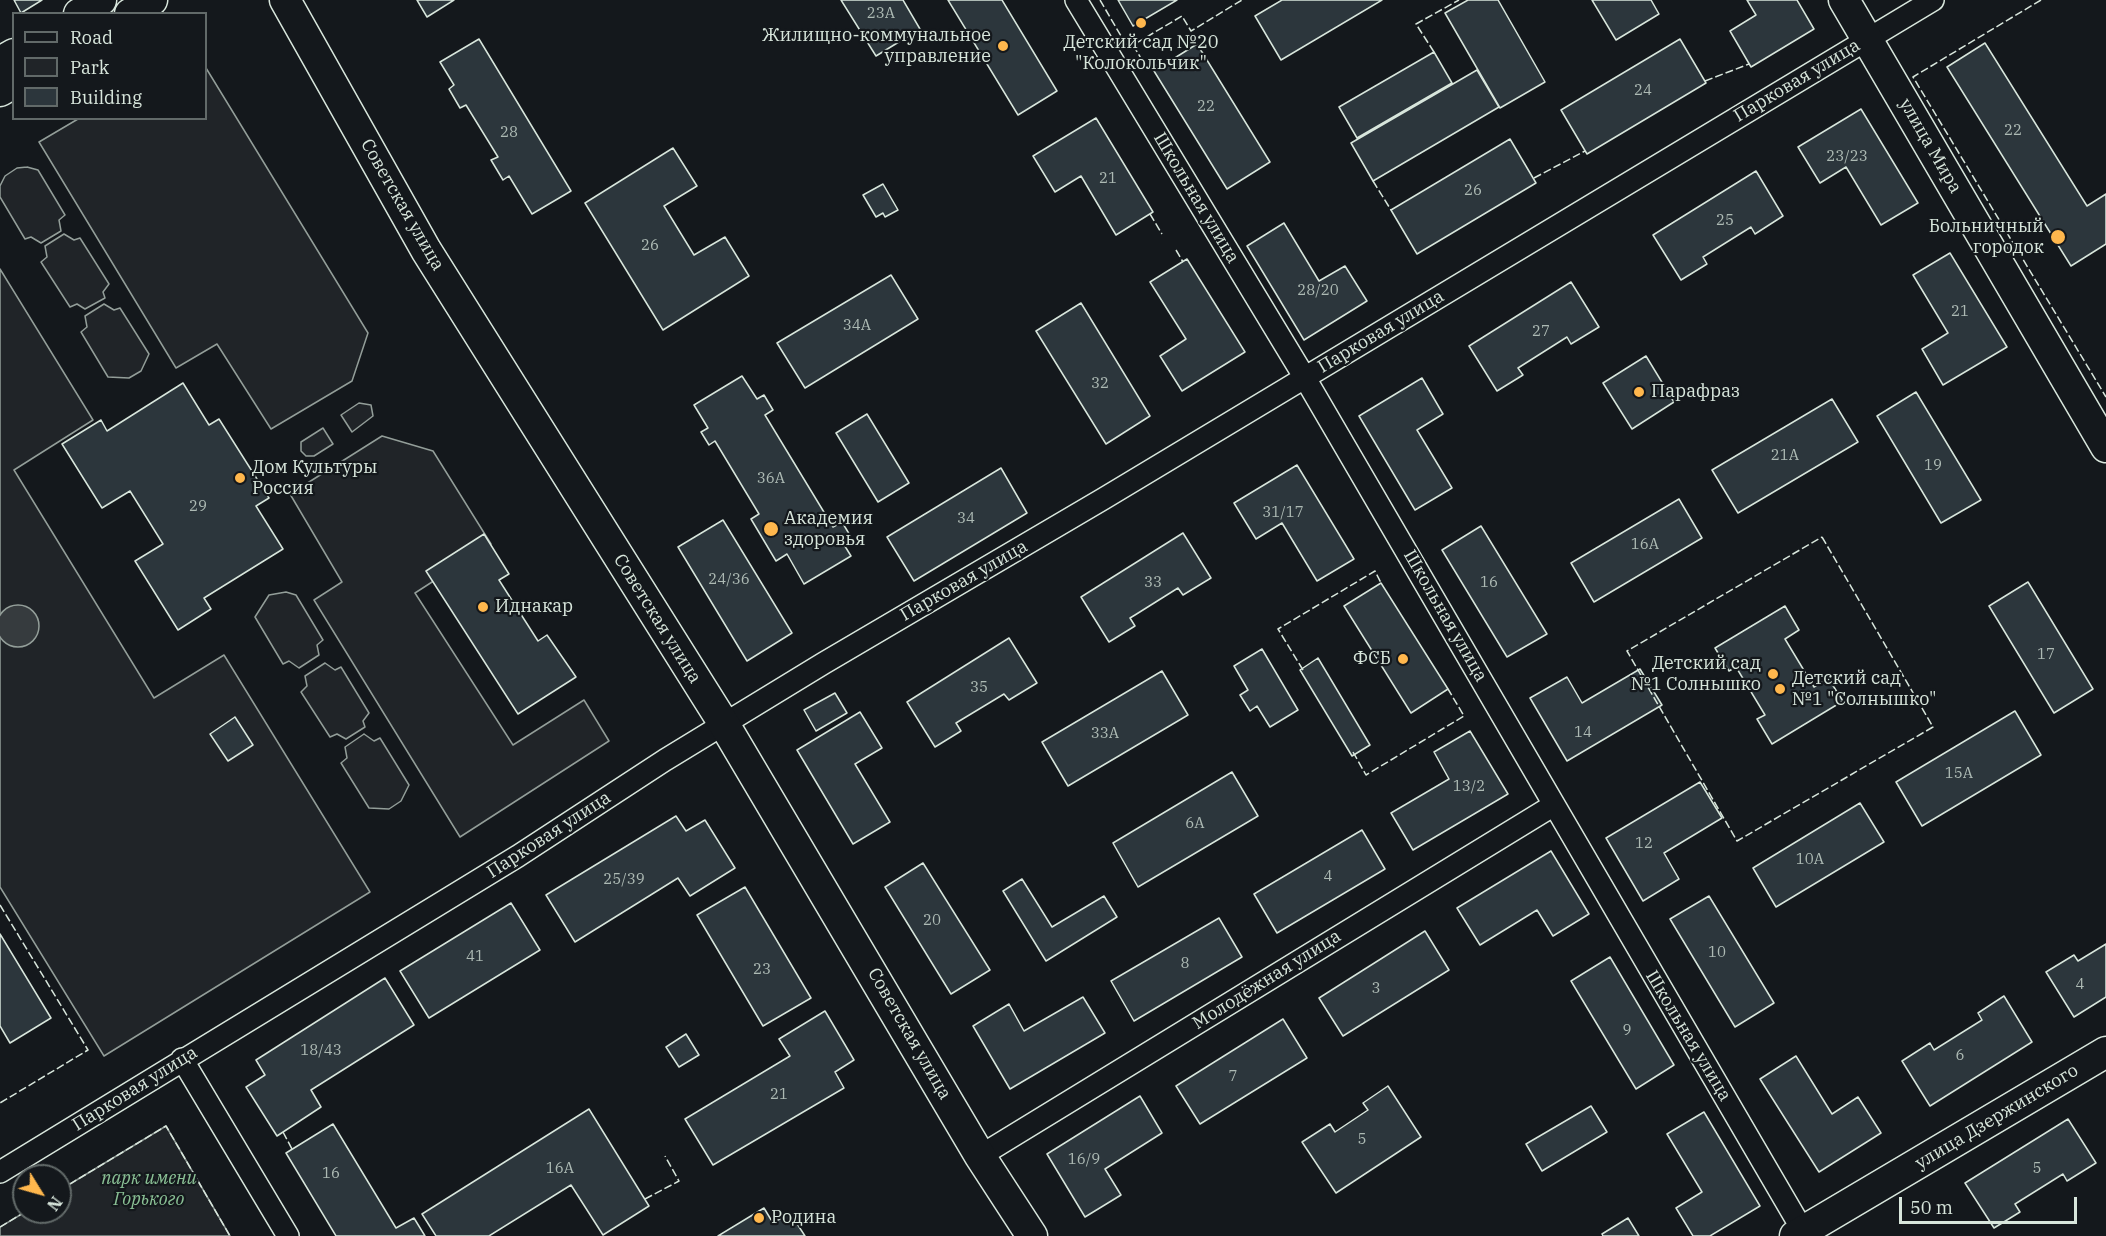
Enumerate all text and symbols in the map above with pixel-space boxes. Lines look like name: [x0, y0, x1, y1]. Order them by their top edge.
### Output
house number: 23А: [867, 5, 895, 23]
legend: [12, 12, 207, 120]
marker: Детский сад №20 "Колокольчик": [1134, 16, 1148, 30]
place label: Жилищно-коммунальное управление: [762, 25, 991, 68]
text: Road: [70, 26, 113, 49]
place label: Детский сад №20 "Колокольчик": [1064, 32, 1218, 74]
street label: Парковая улица: [1730, 35, 1864, 127]
marker: Жилищно-коммунальное управление: [996, 39, 1010, 53]
text: Park: [70, 56, 109, 79]
house number: 24: [1634, 82, 1652, 100]
text: Building: [70, 86, 142, 109]
street label: улица Мира: [1894, 95, 1966, 197]
house number: 22: [1197, 98, 1215, 116]
house number: 22: [2004, 122, 2022, 140]
house number: 28: [500, 124, 518, 142]
street label: Школьная улица: [1148, 129, 1244, 267]
street label: Советская улица: [356, 135, 448, 275]
house number: 23/23: [1826, 148, 1868, 166]
house number: 21: [1099, 170, 1117, 188]
house number: 26: [1464, 182, 1482, 200]
house number: 25: [1716, 212, 1734, 230]
place label: Больничный городок: [1929, 216, 2044, 258]
marker: Больничный городок: [2049, 228, 2067, 246]
house number: 26: [641, 237, 659, 255]
house number: 28/20: [1297, 282, 1339, 300]
street label: Парковая улица: [1314, 286, 1448, 378]
house number: 21: [1951, 303, 1969, 321]
house number: 34А: [843, 317, 871, 335]
house number: 27: [1532, 323, 1550, 341]
house number: 32: [1091, 375, 1109, 393]
place label: Парафраз: [1651, 381, 1740, 403]
marker: Парафраз: [1632, 385, 1646, 399]
house number: 21А: [1771, 447, 1799, 465]
place label: Дом Культуры Россия: [252, 457, 377, 500]
house number: 19: [1924, 457, 1942, 475]
house number: 36А: [757, 470, 785, 488]
marker: Дом Культуры Россия: [233, 471, 247, 485]
house number: 29: [189, 498, 207, 516]
house number: 31/17: [1262, 504, 1304, 522]
place label: Академия здоровья: [784, 508, 873, 550]
house number: 34: [957, 510, 975, 528]
marker: Академия здоровья: [762, 520, 780, 538]
street label: Парковая улица: [897, 536, 1031, 626]
house number: 16А: [1631, 536, 1659, 554]
street label: Школьная улица: [1398, 546, 1492, 686]
street label: Советская улица: [609, 550, 705, 688]
house number: 24/36: [708, 571, 750, 589]
house number: 33: [1144, 574, 1162, 592]
house number: 16: [1480, 574, 1498, 592]
place label: Иднакар: [495, 596, 573, 618]
marker: Иднакар: [476, 600, 490, 614]
house number: 17: [2037, 646, 2055, 664]
place label: ФСБ: [1353, 648, 1391, 670]
marker: ФСБ: [1396, 652, 1410, 666]
place label: Детский сад №1 Солнышко: [1631, 653, 1761, 696]
marker: Детский сад №1 Солнышко: [1766, 667, 1780, 681]
place label: Детский сад №1 "Солнышко": [1792, 668, 1936, 710]
house number: 35: [970, 679, 988, 697]
marker: Детский сад №1 "Солнышко": [1773, 682, 1787, 696]
house number: 14: [1574, 724, 1592, 742]
house number: 33А: [1091, 725, 1119, 743]
house number: 15А: [1945, 765, 1973, 783]
house number: 13/2: [1453, 778, 1485, 796]
street label: Парковая улица: [483, 787, 615, 883]
house number: 6А: [1185, 815, 1205, 833]
house number: 12: [1635, 835, 1653, 853]
house number: 10А: [1796, 851, 1824, 869]
house number: 4: [1324, 868, 1332, 886]
house number: 25/39: [603, 871, 645, 889]
house number: 20: [923, 912, 941, 930]
street label: Молодёжная улица: [1189, 926, 1345, 1034]
house number: 10: [1708, 944, 1726, 962]
house number: 41: [466, 948, 484, 966]
house number: 8: [1181, 955, 1189, 973]
house number: 23: [753, 961, 771, 979]
street label: Советская улица: [863, 964, 955, 1104]
street label: Школьная улица: [1640, 967, 1736, 1105]
house number: 4: [2076, 976, 2084, 994]
house number: 3: [1372, 980, 1380, 998]
house number: 9: [1623, 1022, 1631, 1040]
street label: Парковая улица: [69, 1042, 201, 1136]
house number: 18/43: [300, 1042, 342, 1060]
house number: 6: [1956, 1047, 1964, 1065]
street label: улица Дзержинского: [1912, 1060, 2082, 1174]
house number: 7: [1229, 1068, 1237, 1086]
house number: 21: [770, 1086, 788, 1104]
house number: 5: [1358, 1131, 1366, 1149]
house number: 16/9: [1068, 1151, 1100, 1169]
house number: 16А: [546, 1160, 574, 1178]
house number: 5: [2033, 1160, 2041, 1178]
north arrow: [12, 1164, 72, 1224]
house number: 16: [322, 1165, 340, 1183]
park label: парк имени Горького: [101, 1168, 197, 1210]
scale bar: [1902, 1185, 2080, 1223]
text: N: [43, 1193, 67, 1215]
text: 50 m: [1910, 1196, 1953, 1219]
place label: Родина: [771, 1207, 836, 1229]
marker: Родина: [752, 1211, 766, 1225]

